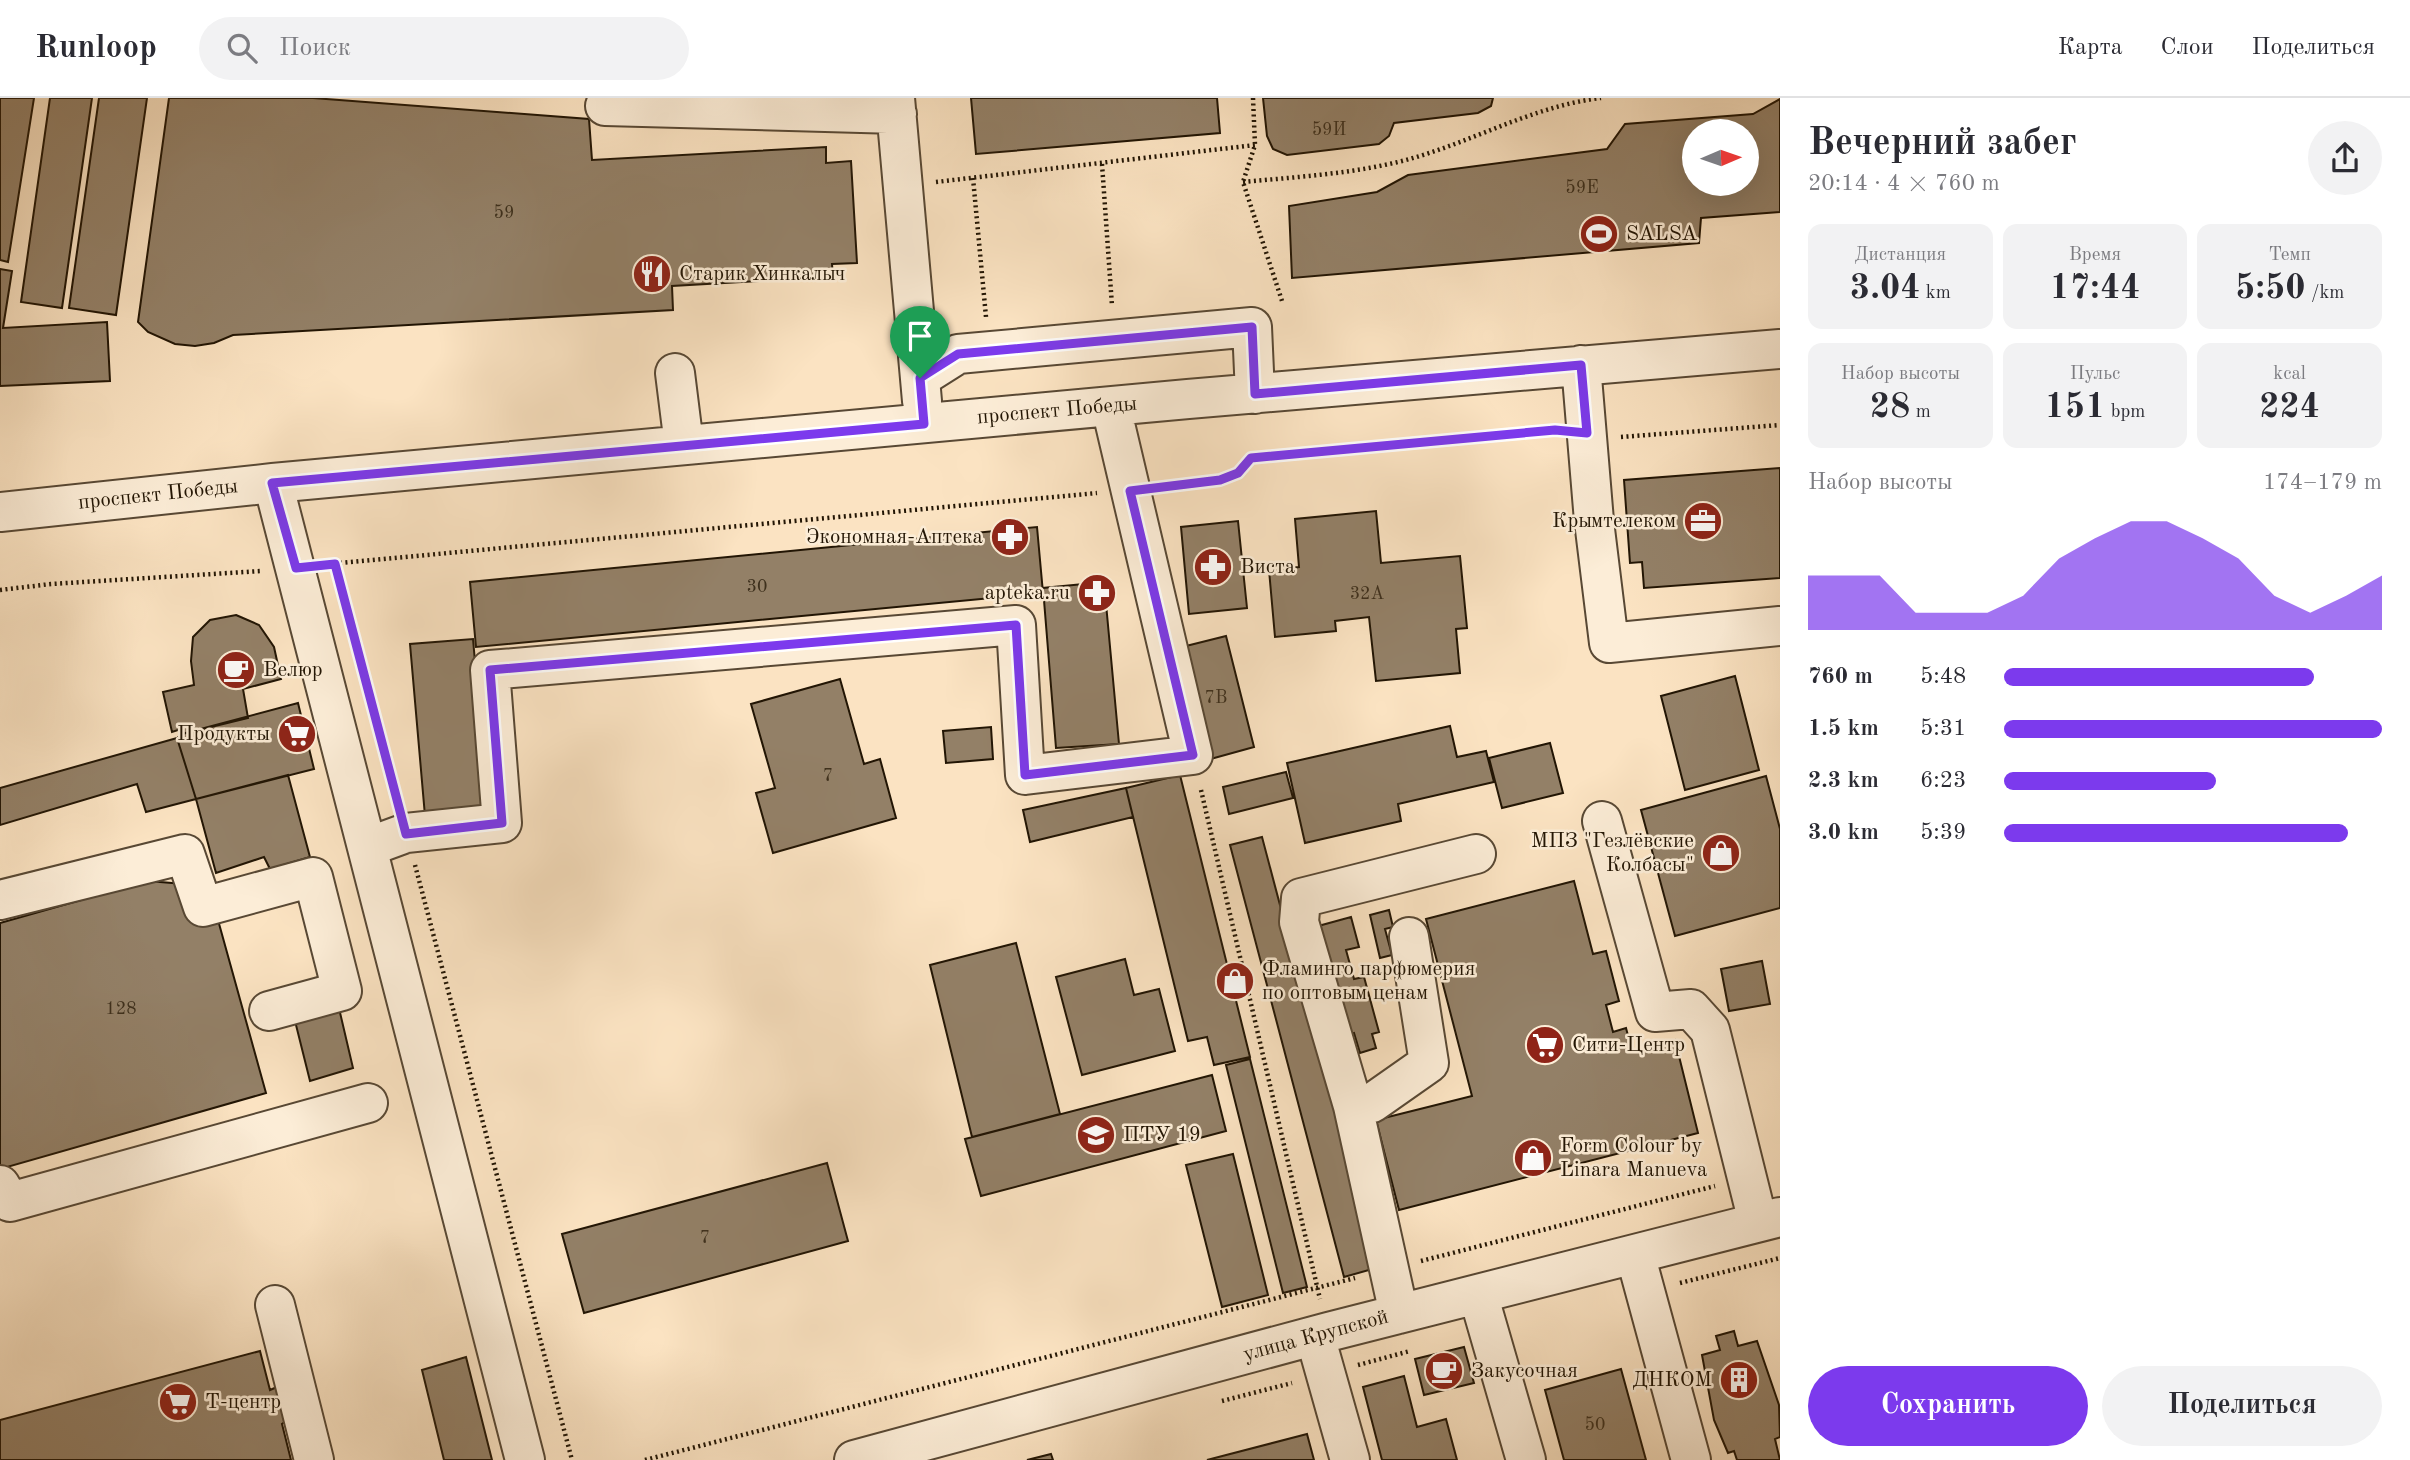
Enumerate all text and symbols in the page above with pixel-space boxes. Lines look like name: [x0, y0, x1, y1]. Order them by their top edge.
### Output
search box: [199, 17, 689, 80]
icon: search: [223, 29, 261, 67]
text: Runloop: [35, 32, 157, 65]
text: Поиск: [279, 35, 351, 61]
text: Карта: [2058, 36, 2123, 60]
text: Слои: [2161, 36, 2214, 60]
text: Поделиться: [2252, 36, 2375, 60]
north arrow: [1682, 119, 1759, 196]
map controls: [1682, 119, 1759, 196]
house number: 59И: [1312, 121, 1347, 139]
button: share: [2308, 121, 2382, 195]
text: Вечерний забег: [1808, 125, 2077, 163]
text: 20:14 · 4 × 760 m: [1808, 172, 2000, 195]
house number: 59Е: [1565, 179, 1599, 197]
house number: 59: [494, 204, 514, 222]
sports icon: SALSA: [1578, 213, 1620, 255]
place label: SALSA: [1626, 224, 1697, 245]
text: Дистанция: [1854, 246, 1946, 265]
text: Время: [2069, 246, 2121, 265]
text: Темп: [2268, 246, 2311, 265]
restaurant icon: Старик Хинкалыч: [631, 253, 673, 295]
place label: Старик Хинкалыч: [679, 264, 845, 285]
text: 3.04: [1850, 271, 1921, 306]
text: 17:44: [2049, 271, 2141, 306]
text: 5:50: [2235, 271, 2306, 306]
text: km: [1921, 284, 1951, 303]
text: /km: [2306, 284, 2344, 303]
pin: [890, 306, 950, 378]
icon: arrive: [901, 317, 939, 355]
text: Набор высоты: [1841, 365, 1960, 384]
text: Пульс: [2070, 365, 2120, 384]
text: kcal: [2273, 365, 2306, 384]
text: 28: [1870, 390, 1910, 425]
text: 151: [2045, 390, 2105, 425]
text: 224: [2259, 390, 2320, 425]
street label: проспект Победы: [976, 394, 1138, 428]
text: m: [1910, 403, 1931, 422]
text: bpm: [2105, 403, 2145, 422]
text: Набор высоты: [1808, 471, 1952, 494]
text: 174–179 m: [2263, 471, 2382, 494]
street label: проспект Победы: [77, 476, 239, 514]
office icon: Крымтелеком: [1682, 500, 1724, 542]
place label: Крымтелеком: [1552, 511, 1676, 532]
pharmacy icon: Экономная-Аптека: [989, 516, 1031, 558]
place label: Экономная-Аптека: [806, 527, 983, 548]
pharmacy icon: Виста: [1192, 546, 1234, 588]
place label: Виста: [1240, 557, 1295, 578]
pharmacy icon: apteka.ru: [1076, 572, 1118, 614]
house number: 30: [747, 578, 767, 596]
place label: apteka.ru: [985, 583, 1070, 604]
house number: 32А: [1350, 585, 1385, 603]
cafe icon: Велюр: [215, 649, 257, 691]
place label: Велюр: [263, 660, 323, 681]
text: 760 m: [1808, 665, 1873, 688]
text: 5:48: [1920, 665, 1966, 688]
house number: 7В: [1205, 689, 1227, 707]
supermarket icon: Продукты: [276, 713, 318, 755]
text: 1.5 km: [1808, 717, 1879, 740]
text: 5:31: [1920, 717, 1966, 740]
place label: Продукты: [177, 724, 270, 745]
house number: 7: [823, 767, 833, 785]
text: 2.3 km: [1808, 769, 1879, 792]
text: 6:23: [1920, 769, 1966, 792]
text: 3.0 km: [1808, 821, 1879, 844]
text: 5:39: [1920, 821, 1966, 844]
place label: МПЗ "Гезлёвские Колбасы": [1531, 831, 1694, 876]
shop icon: МПЗ "Гезлёвские Колбасы": [1700, 832, 1742, 874]
place label: Фламинго парфюмерия по оптовым ценам: [1262, 959, 1475, 1004]
shop icon: Фламинго парфюмерия по оптовым ценам: [1214, 960, 1256, 1002]
house number: 128: [105, 1000, 137, 1018]
supermarket icon: Сити-Центр: [1524, 1024, 1566, 1066]
place label: Сити-Центр: [1572, 1035, 1685, 1056]
school or university icon: ПТУ 19: [1075, 1114, 1117, 1156]
place label: ПТУ 19: [1123, 1125, 1201, 1146]
place label: Form Colour by Linara Manueva: [1560, 1136, 1707, 1181]
shop icon: Form Colour by Linara Manueva: [1512, 1137, 1554, 1179]
house number: 7: [700, 1229, 710, 1247]
street label: улица Крупской: [1241, 1307, 1391, 1365]
cafe icon: Закусочная: [1423, 1350, 1465, 1392]
building icon: ДНКОМ: [1718, 1359, 1760, 1401]
place label: Закусочная: [1471, 1361, 1578, 1382]
button: Сохранить: [1808, 1366, 2088, 1446]
button: Поделиться: [2102, 1366, 2382, 1446]
place label: ДНКОМ: [1632, 1370, 1712, 1391]
supermarket icon: Т-центр: [157, 1381, 199, 1423]
place label: Т-центр: [205, 1392, 281, 1413]
house number: 50: [1585, 1416, 1605, 1434]

